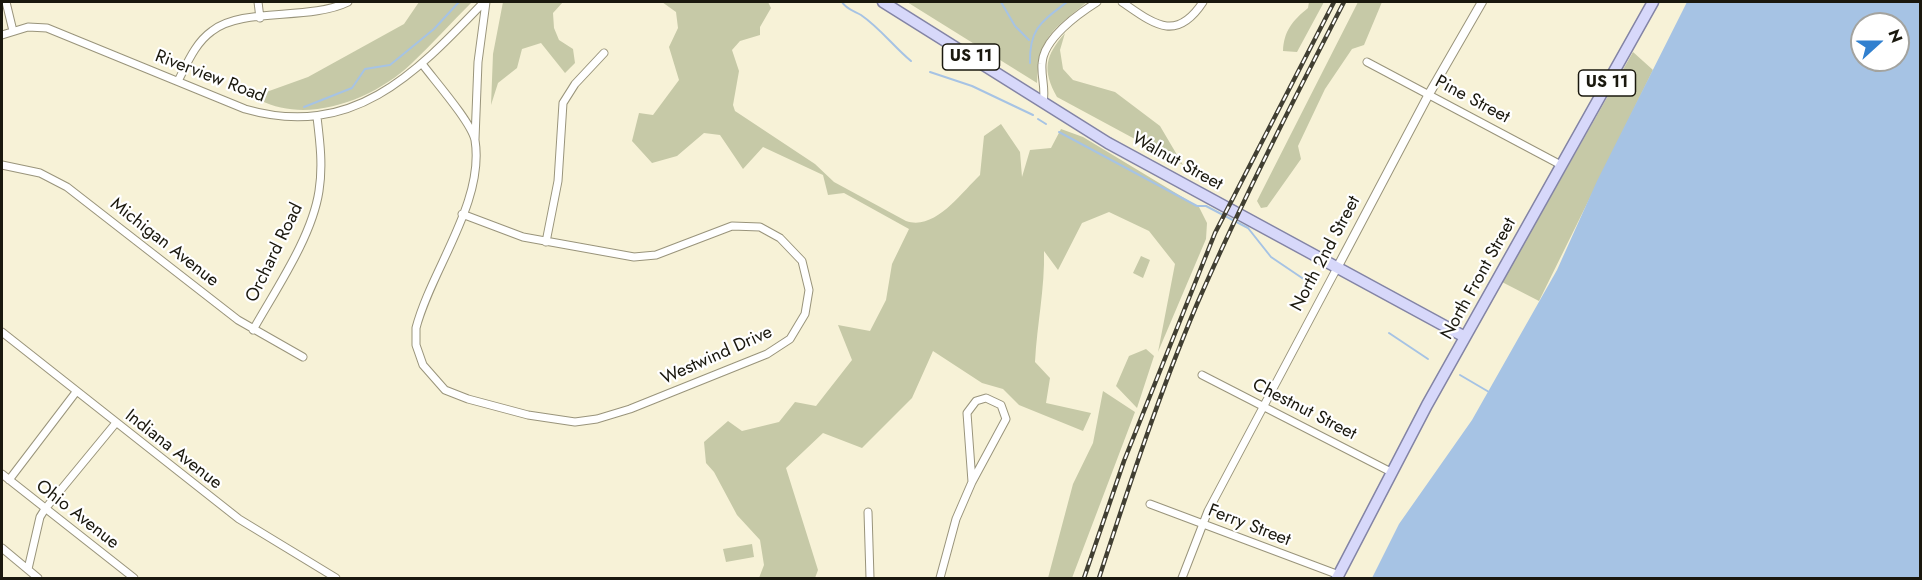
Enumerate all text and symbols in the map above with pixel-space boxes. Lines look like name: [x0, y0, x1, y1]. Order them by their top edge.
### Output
north arrow: [1850, 12, 1910, 72]
text: N: [1882, 26, 1908, 46]
road number: US 11: [942, 44, 1000, 70]
street label: Riverview Road: [152, 46, 268, 108]
road number: US 11: [1578, 70, 1636, 96]
street label: Pine Street: [1431, 71, 1513, 129]
street label: Walnut Street: [1128, 128, 1226, 196]
street label: North 2nd Street: [1287, 193, 1365, 315]
street label: Michigan Avenue: [105, 194, 223, 292]
street label: Orchard Road: [242, 200, 308, 306]
street label: North Front Street: [1437, 214, 1521, 344]
street label: Westwind Drive: [658, 322, 776, 390]
street label: Chestnut Street: [1248, 374, 1360, 446]
street label: Indiana Avenue: [120, 405, 226, 495]
street label: Ohio Avenue: [31, 476, 123, 554]
street label: Ferry Street: [1205, 500, 1293, 552]

